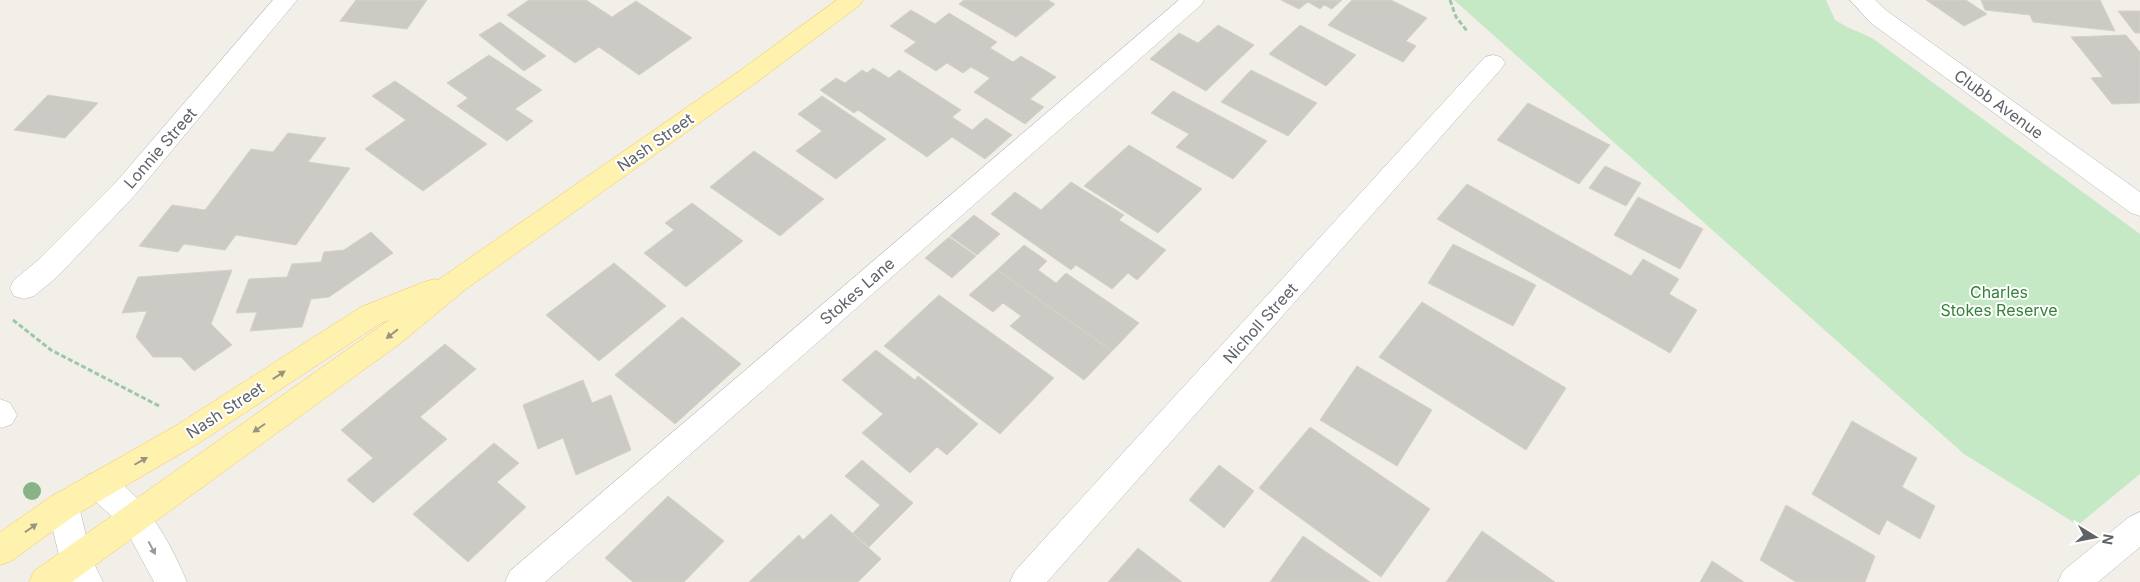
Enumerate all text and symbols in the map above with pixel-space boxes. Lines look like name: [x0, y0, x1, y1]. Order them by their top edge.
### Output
street label: Clubb Avenue: [1951, 65, 2047, 143]
street label: Lonnie Street: [120, 104, 200, 192]
street label: Nash Street: [613, 108, 697, 176]
street label: Stokes Lane: [816, 253, 898, 329]
street label: Nicholl Street: [1219, 279, 1301, 367]
park label: Charles Stokes Reserve: [1940, 282, 2058, 320]
one-way arrow: [386, 329, 399, 340]
one-way arrow: [272, 370, 286, 380]
street label: Nash Street: [182, 377, 268, 443]
one-way arrow: [252, 423, 266, 433]
one-way arrow: [135, 456, 148, 465]
north arrow: [2070, 512, 2120, 562]
one-way arrow: [25, 523, 38, 533]
text: N: [2099, 533, 2118, 546]
one-way arrow: [148, 540, 156, 555]

